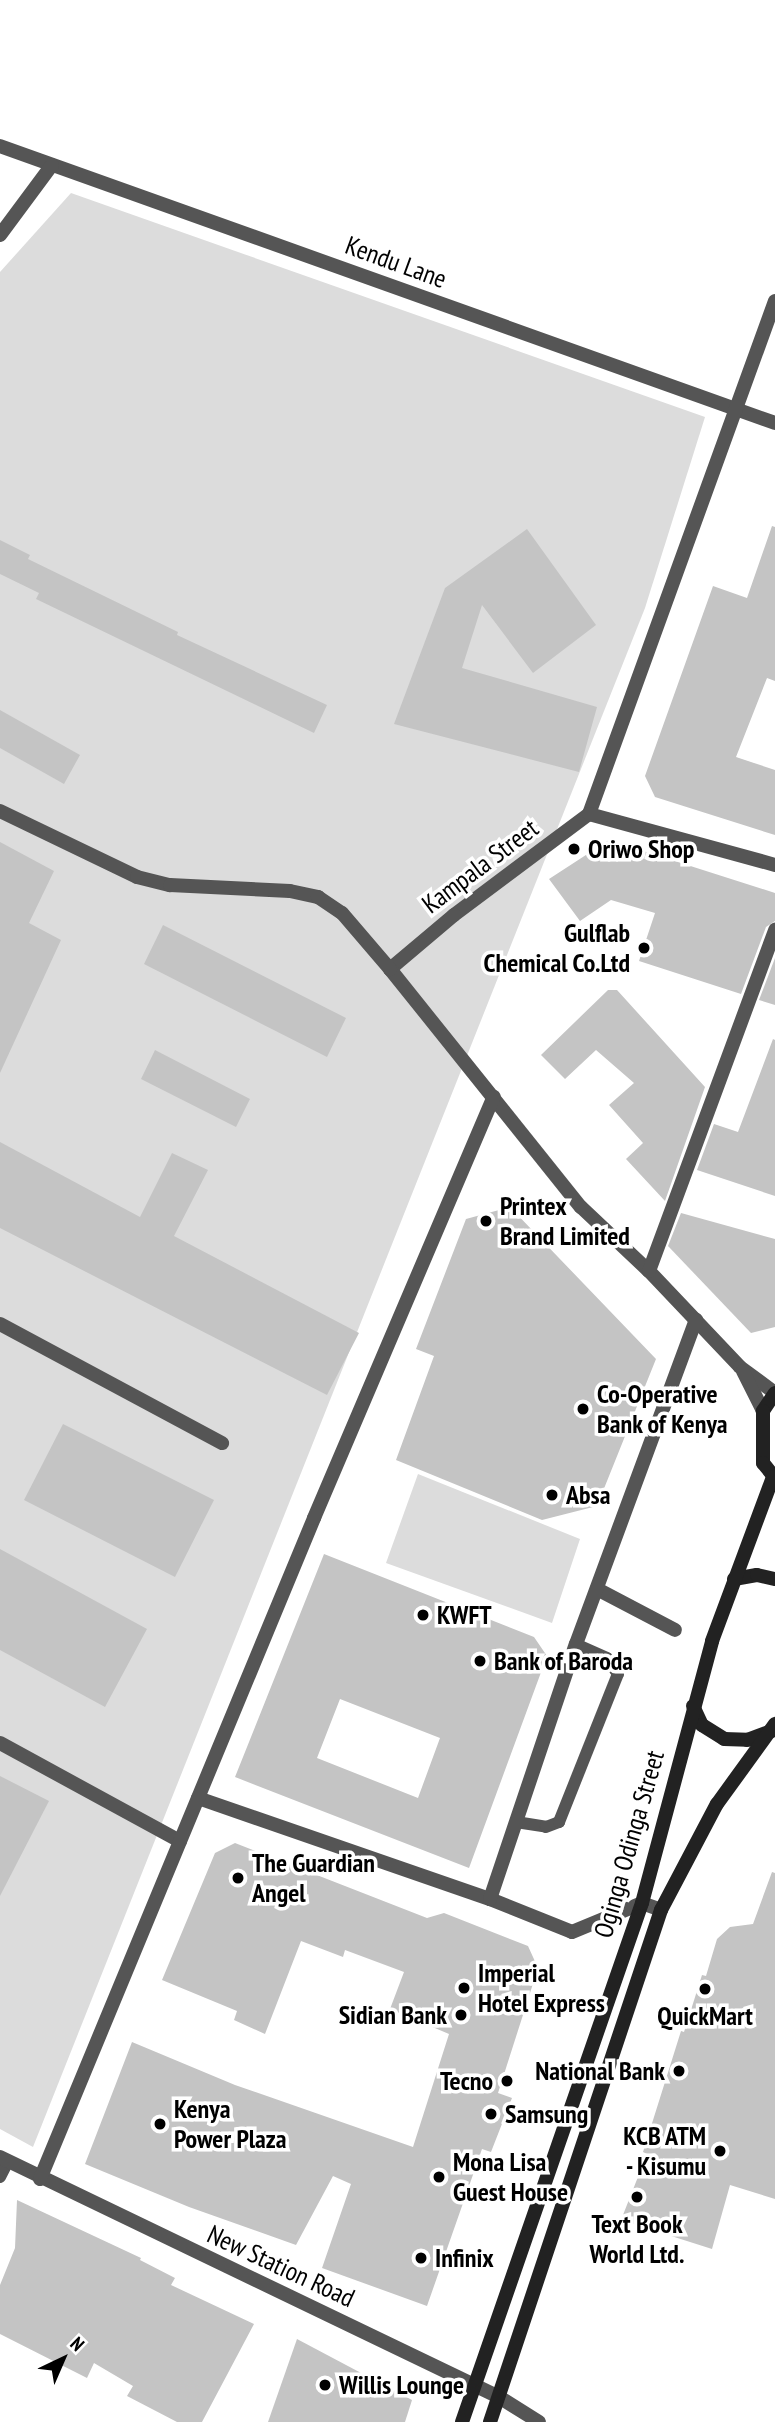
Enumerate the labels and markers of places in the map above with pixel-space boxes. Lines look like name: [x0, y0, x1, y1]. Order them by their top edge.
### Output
place label: Oriwo Shop: [588, 833, 694, 865]
marker: Oriwo Shop: [566, 841, 582, 857]
place label: Gulflab Chemical Co.Ltd: [483, 917, 630, 978]
marker: Gulflab Chemical Co.Ltd: [636, 940, 652, 956]
place label: Printex Brand Limited: [500, 1190, 630, 1252]
marker: Printex Brand Limited: [478, 1213, 494, 1229]
place label: Co-Operative Bank of Kenya: [597, 1378, 728, 1440]
marker: Co-Operative Bank of Kenya: [575, 1401, 591, 1417]
place label: Absa: [566, 1479, 610, 1511]
marker: Absa: [544, 1487, 560, 1503]
place label: KWFT: [437, 1599, 492, 1631]
marker: KWFT: [415, 1607, 431, 1623]
place label: Bank of Baroda: [494, 1645, 634, 1677]
marker: Bank of Baroda: [472, 1653, 488, 1669]
place label: The Guardian Angel: [252, 1847, 375, 1909]
marker: The Guardian Angel: [230, 1870, 246, 1886]
place label: Imperial Hotel Express: [478, 1957, 605, 2018]
marker: Imperial Hotel Express: [456, 1980, 472, 1996]
marker: QuickMart: [697, 1981, 713, 1997]
place label: Sidian Bank: [339, 1999, 447, 2031]
place label: QuickMart: [657, 2000, 753, 2032]
marker: Sidian Bank: [453, 2007, 469, 2023]
place label: National Bank: [535, 2055, 665, 2087]
marker: National Bank: [671, 2063, 687, 2079]
place label: Tecno: [440, 2065, 493, 2097]
marker: Tecno: [499, 2073, 515, 2089]
place label: Kenya Power Plaza: [174, 2093, 287, 2154]
place label: Samsung: [505, 2098, 588, 2130]
marker: Samsung: [483, 2106, 499, 2122]
marker: Kenya Power Plaza: [152, 2116, 168, 2132]
place label: KCB ATM - Kisumu: [622, 2120, 706, 2182]
marker: KCB ATM - Kisumu: [712, 2143, 728, 2159]
place label: Mona Lisa Guest House: [453, 2146, 568, 2208]
marker: Mona Lisa Guest House: [431, 2169, 447, 2185]
marker: Text Book World Ltd.: [629, 2189, 645, 2205]
place label: Text Book World Ltd.: [590, 2208, 684, 2270]
place label: Infinix: [435, 2242, 494, 2274]
marker: Infinix: [413, 2250, 429, 2266]
place label: Willis Lounge: [339, 2369, 464, 2401]
marker: Willis Lounge: [317, 2377, 333, 2393]

